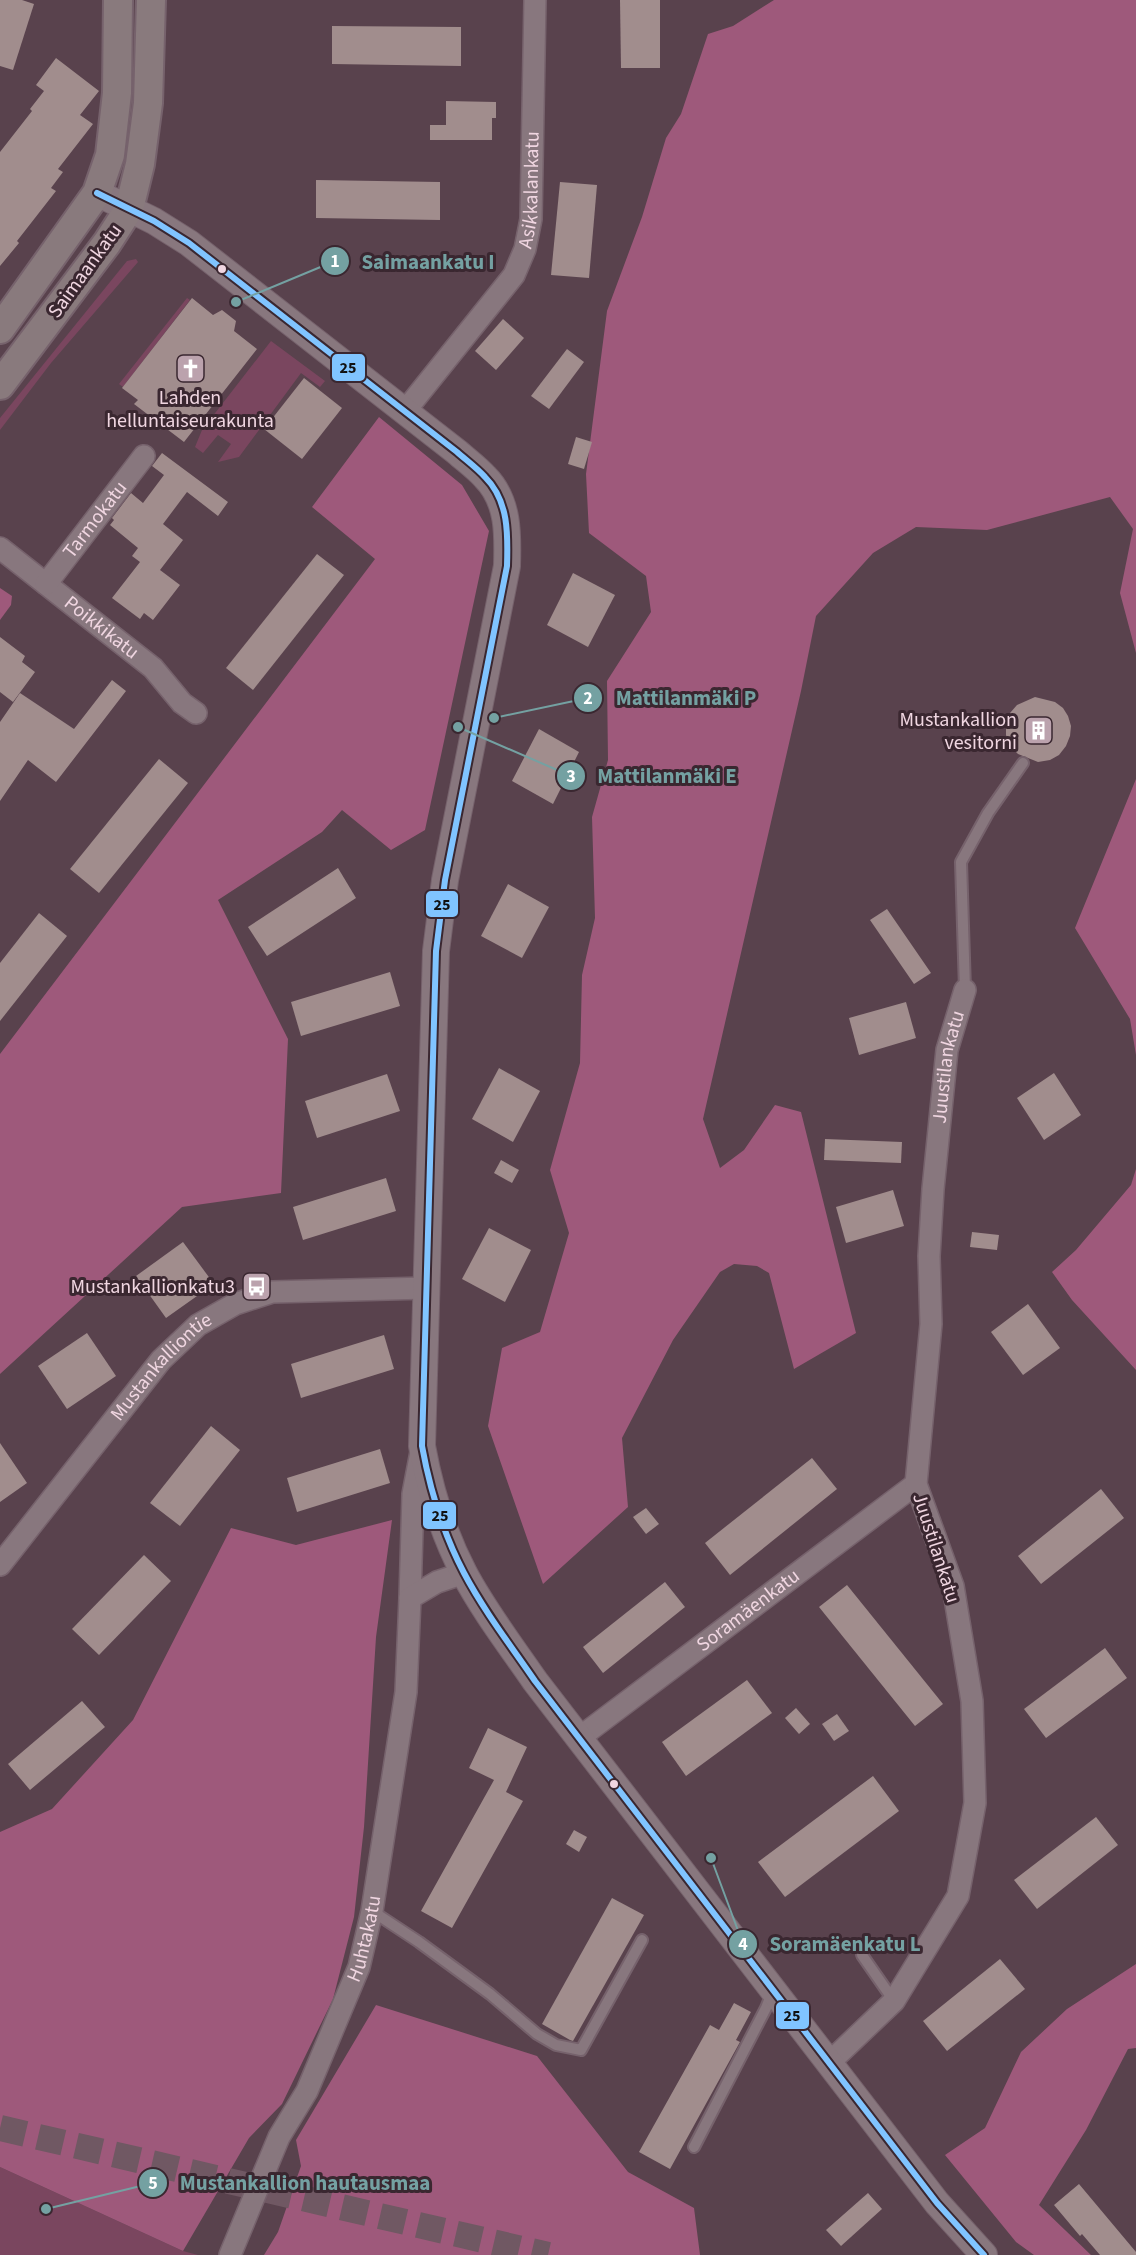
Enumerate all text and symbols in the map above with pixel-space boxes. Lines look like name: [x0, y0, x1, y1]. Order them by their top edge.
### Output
street label: Asikkalankatu: [511, 131, 547, 251]
street label: Saimaankatu: [41, 218, 129, 324]
callout: Saimaankatu I: [320, 242, 507, 281]
text: Saimaankatu I: [361, 247, 495, 277]
text: 1: [330, 249, 340, 274]
unlabelled marker: [216, 263, 228, 275]
church icon: Lahden helluntaiseurakunta: [174, 352, 206, 384]
line badge: 25: [331, 353, 366, 382]
text: 25: [340, 357, 356, 379]
place label: Lahden helluntaiseurakunta: [106, 384, 274, 435]
street label: Tarmokatu: [56, 475, 134, 564]
street label: Poikkikatu: [58, 589, 145, 666]
callout: Mattilanmäki P: [573, 678, 768, 717]
text: Mattilanmäki P: [616, 683, 756, 713]
text: 2: [583, 686, 593, 711]
place label: Mustankallion vesitorni: [900, 706, 1017, 757]
building icon: Mustankallion vesitorni: [1022, 715, 1054, 747]
callout: Mattilanmäki E: [556, 756, 749, 795]
text: Mattilanmäki E: [597, 761, 737, 791]
text: 3: [566, 764, 576, 789]
line badge: 25: [425, 890, 459, 918]
text: 25: [434, 894, 450, 916]
street label: Juustilankatu: [926, 1007, 972, 1125]
bus stop icon: Mustankallionkatu3: [240, 1271, 272, 1303]
place label: Mustankallionkatu3: [70, 1273, 235, 1301]
street label: Mustankalliontie: [104, 1306, 217, 1427]
street label: Juustilankatu: [905, 1489, 967, 1607]
line badge: 25: [422, 1501, 457, 1530]
text: 25: [432, 1505, 448, 1527]
street label: Soramäenkatu: [691, 1562, 806, 1659]
unlabelled marker: [608, 1778, 620, 1790]
street label: Huhtakatu: [340, 1893, 388, 1987]
callout: Soramäenkatu L: [728, 1924, 933, 1963]
text: Soramäenkatu L: [769, 1929, 921, 1959]
text: 4: [738, 1932, 748, 1957]
line badge: 25: [775, 2001, 810, 2030]
text: 25: [784, 2005, 800, 2027]
callout: Mustankallion hautausmaa: [138, 2163, 442, 2202]
text: Mustankallion hautausmaa: [180, 2168, 430, 2198]
text: 5: [148, 2171, 158, 2196]

